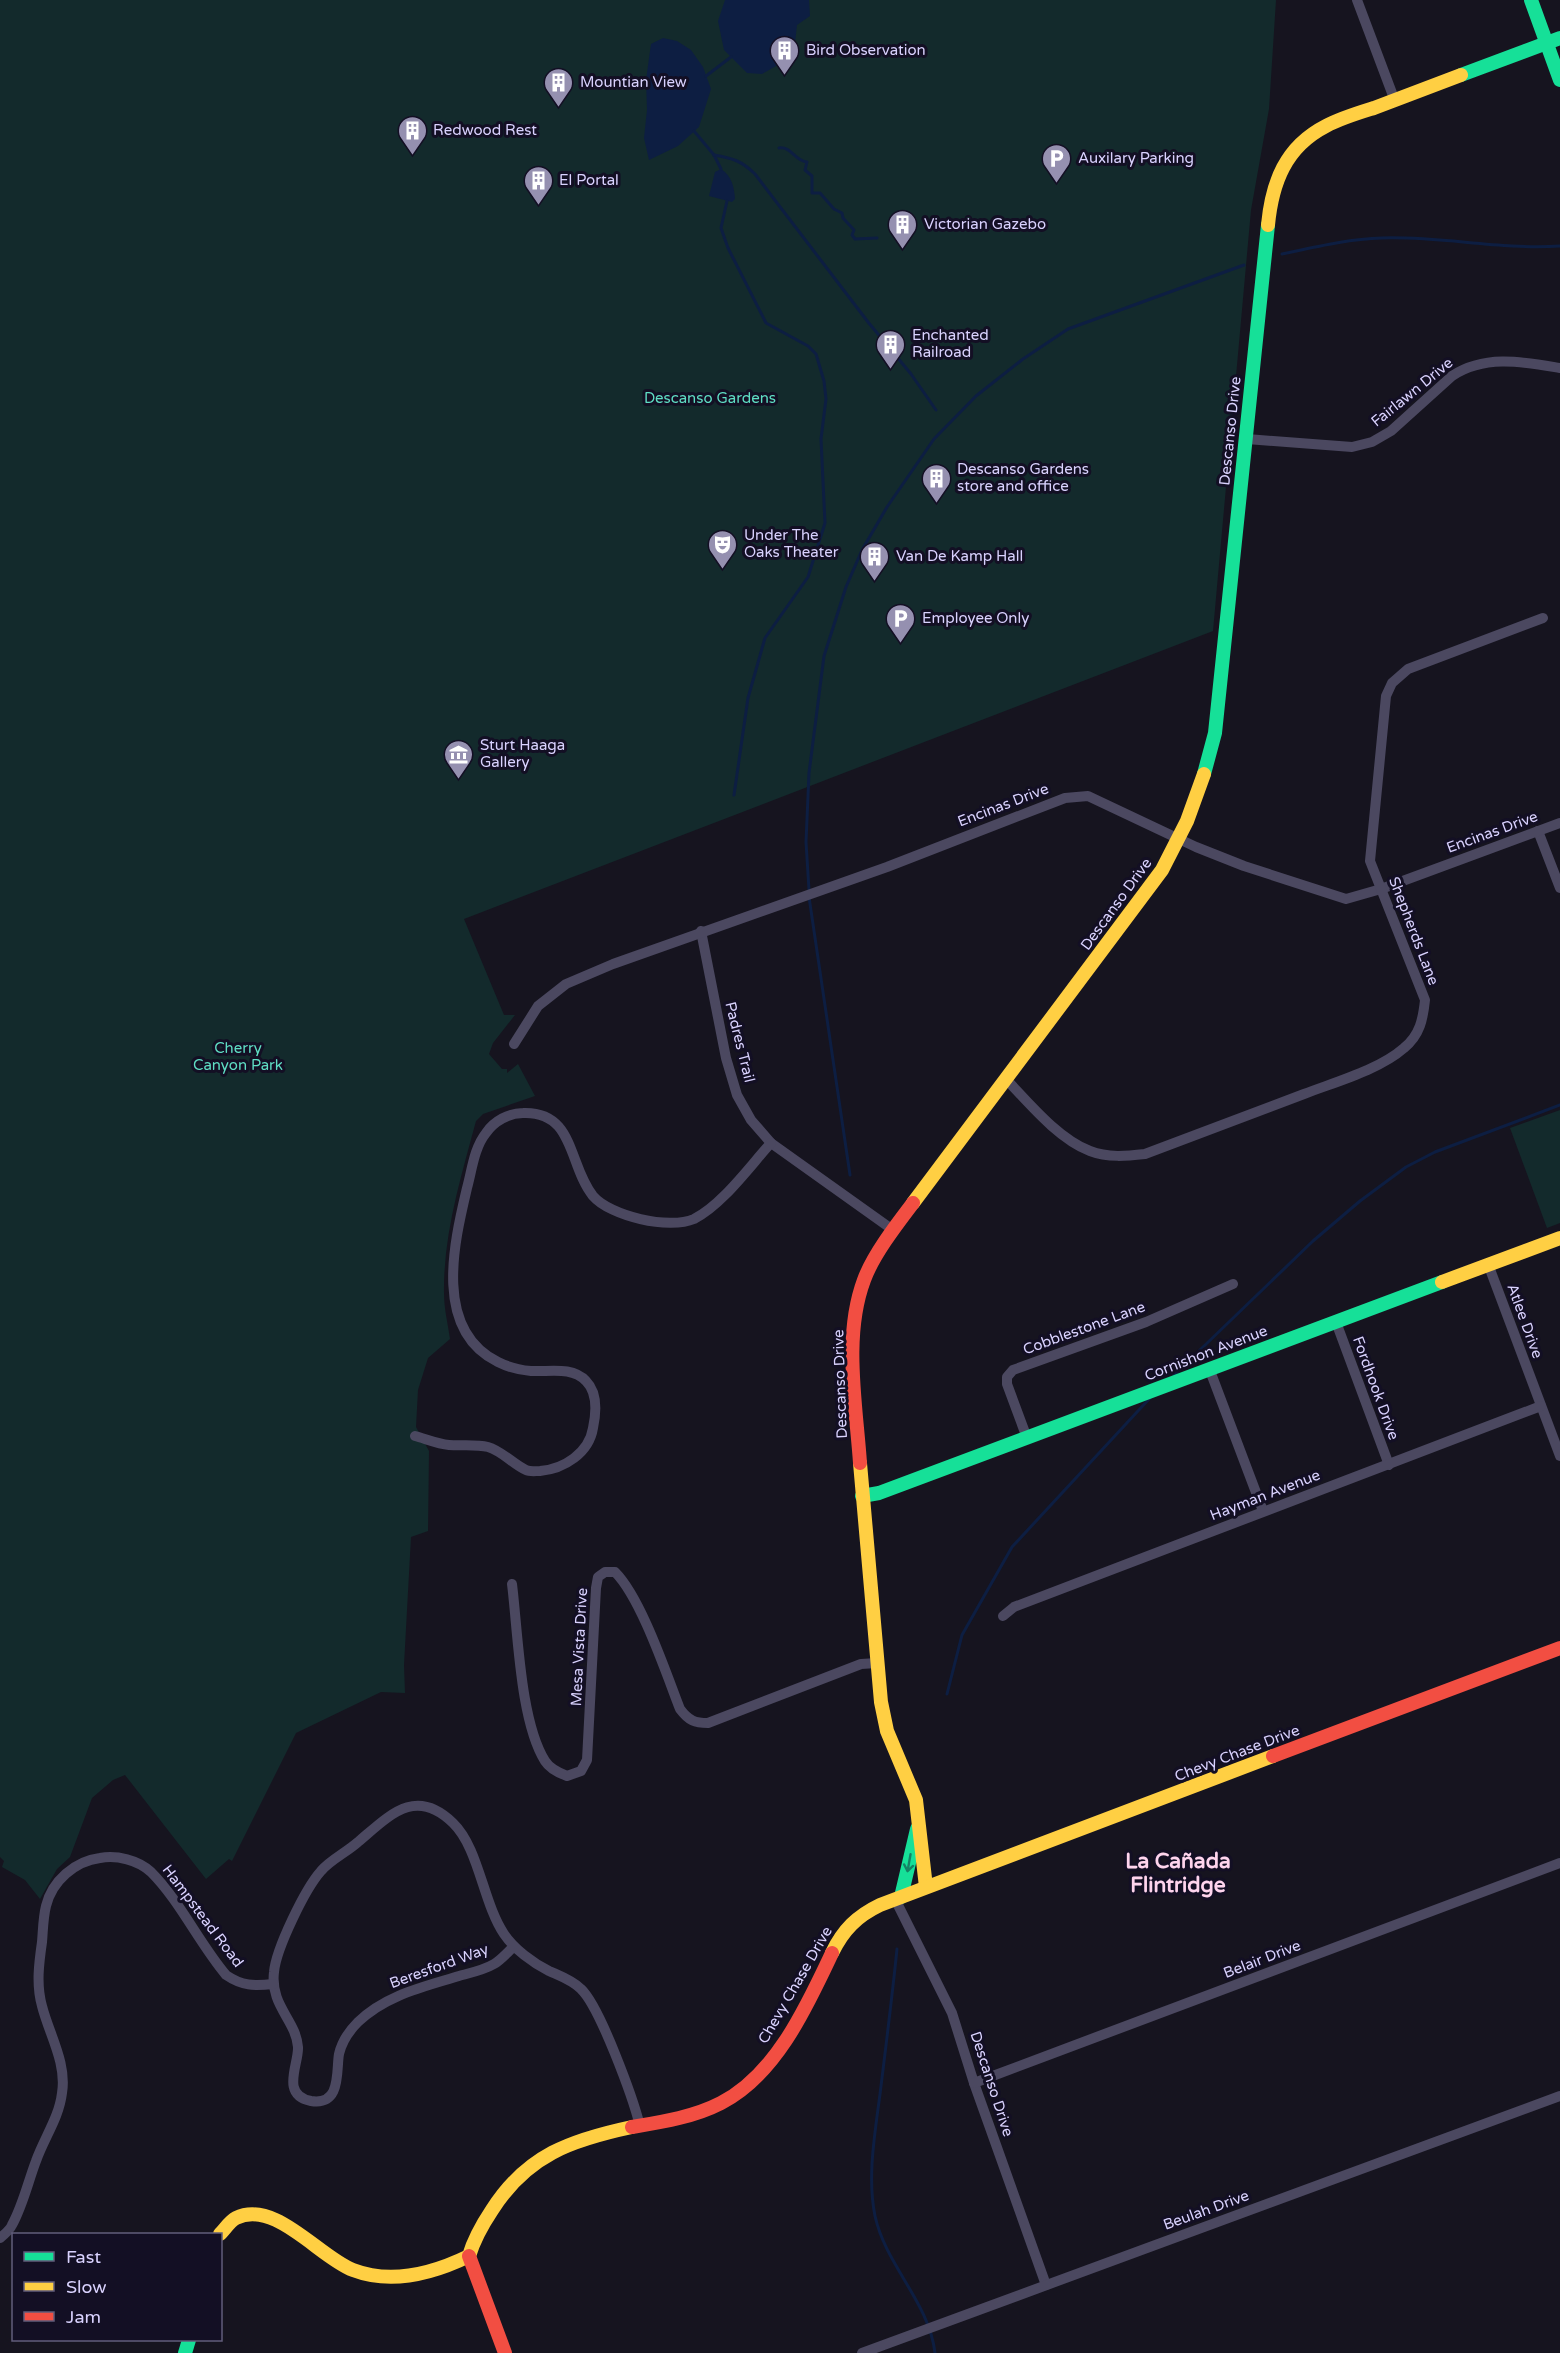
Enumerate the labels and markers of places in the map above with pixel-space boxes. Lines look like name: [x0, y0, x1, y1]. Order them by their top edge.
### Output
building icon: Bird Observation: [769, 34, 801, 76]
place label: Bird Observation: [806, 41, 926, 59]
building icon: Mountian View: [543, 66, 575, 108]
place label: Mountian View: [580, 73, 687, 91]
building icon: Redwood Rest: [396, 114, 428, 156]
place label: Redwood Rest: [433, 121, 537, 139]
parking icon: Auxilary Parking: [1041, 142, 1073, 184]
place label: Auxilary Parking: [1078, 149, 1194, 167]
building icon: El Portal: [522, 164, 554, 206]
place label: El Portal: [559, 171, 619, 189]
building icon: Victorian Gazebo: [887, 208, 919, 250]
place label: Victorian Gazebo: [924, 215, 1046, 233]
place label: Enchanted Railroad: [912, 326, 989, 361]
building icon: Enchanted Railroad: [875, 328, 907, 370]
place label: Descanso Gardens store and office: [957, 460, 1089, 495]
building icon: Descanso Gardens store and office: [920, 462, 952, 504]
place label: Under The Oaks Theater: [744, 526, 839, 561]
theatre icon: Under The Oaks Theater: [707, 528, 739, 570]
building icon: Van De Kamp Hall: [859, 540, 891, 582]
place label: Van De Kamp Hall: [896, 547, 1023, 565]
parking icon: Employee Only: [885, 602, 917, 644]
place label: Employee Only: [922, 609, 1029, 627]
place label: Sturt Haaga Gallery: [480, 736, 565, 771]
museum icon: Sturt Haaga Gallery: [443, 738, 475, 780]

